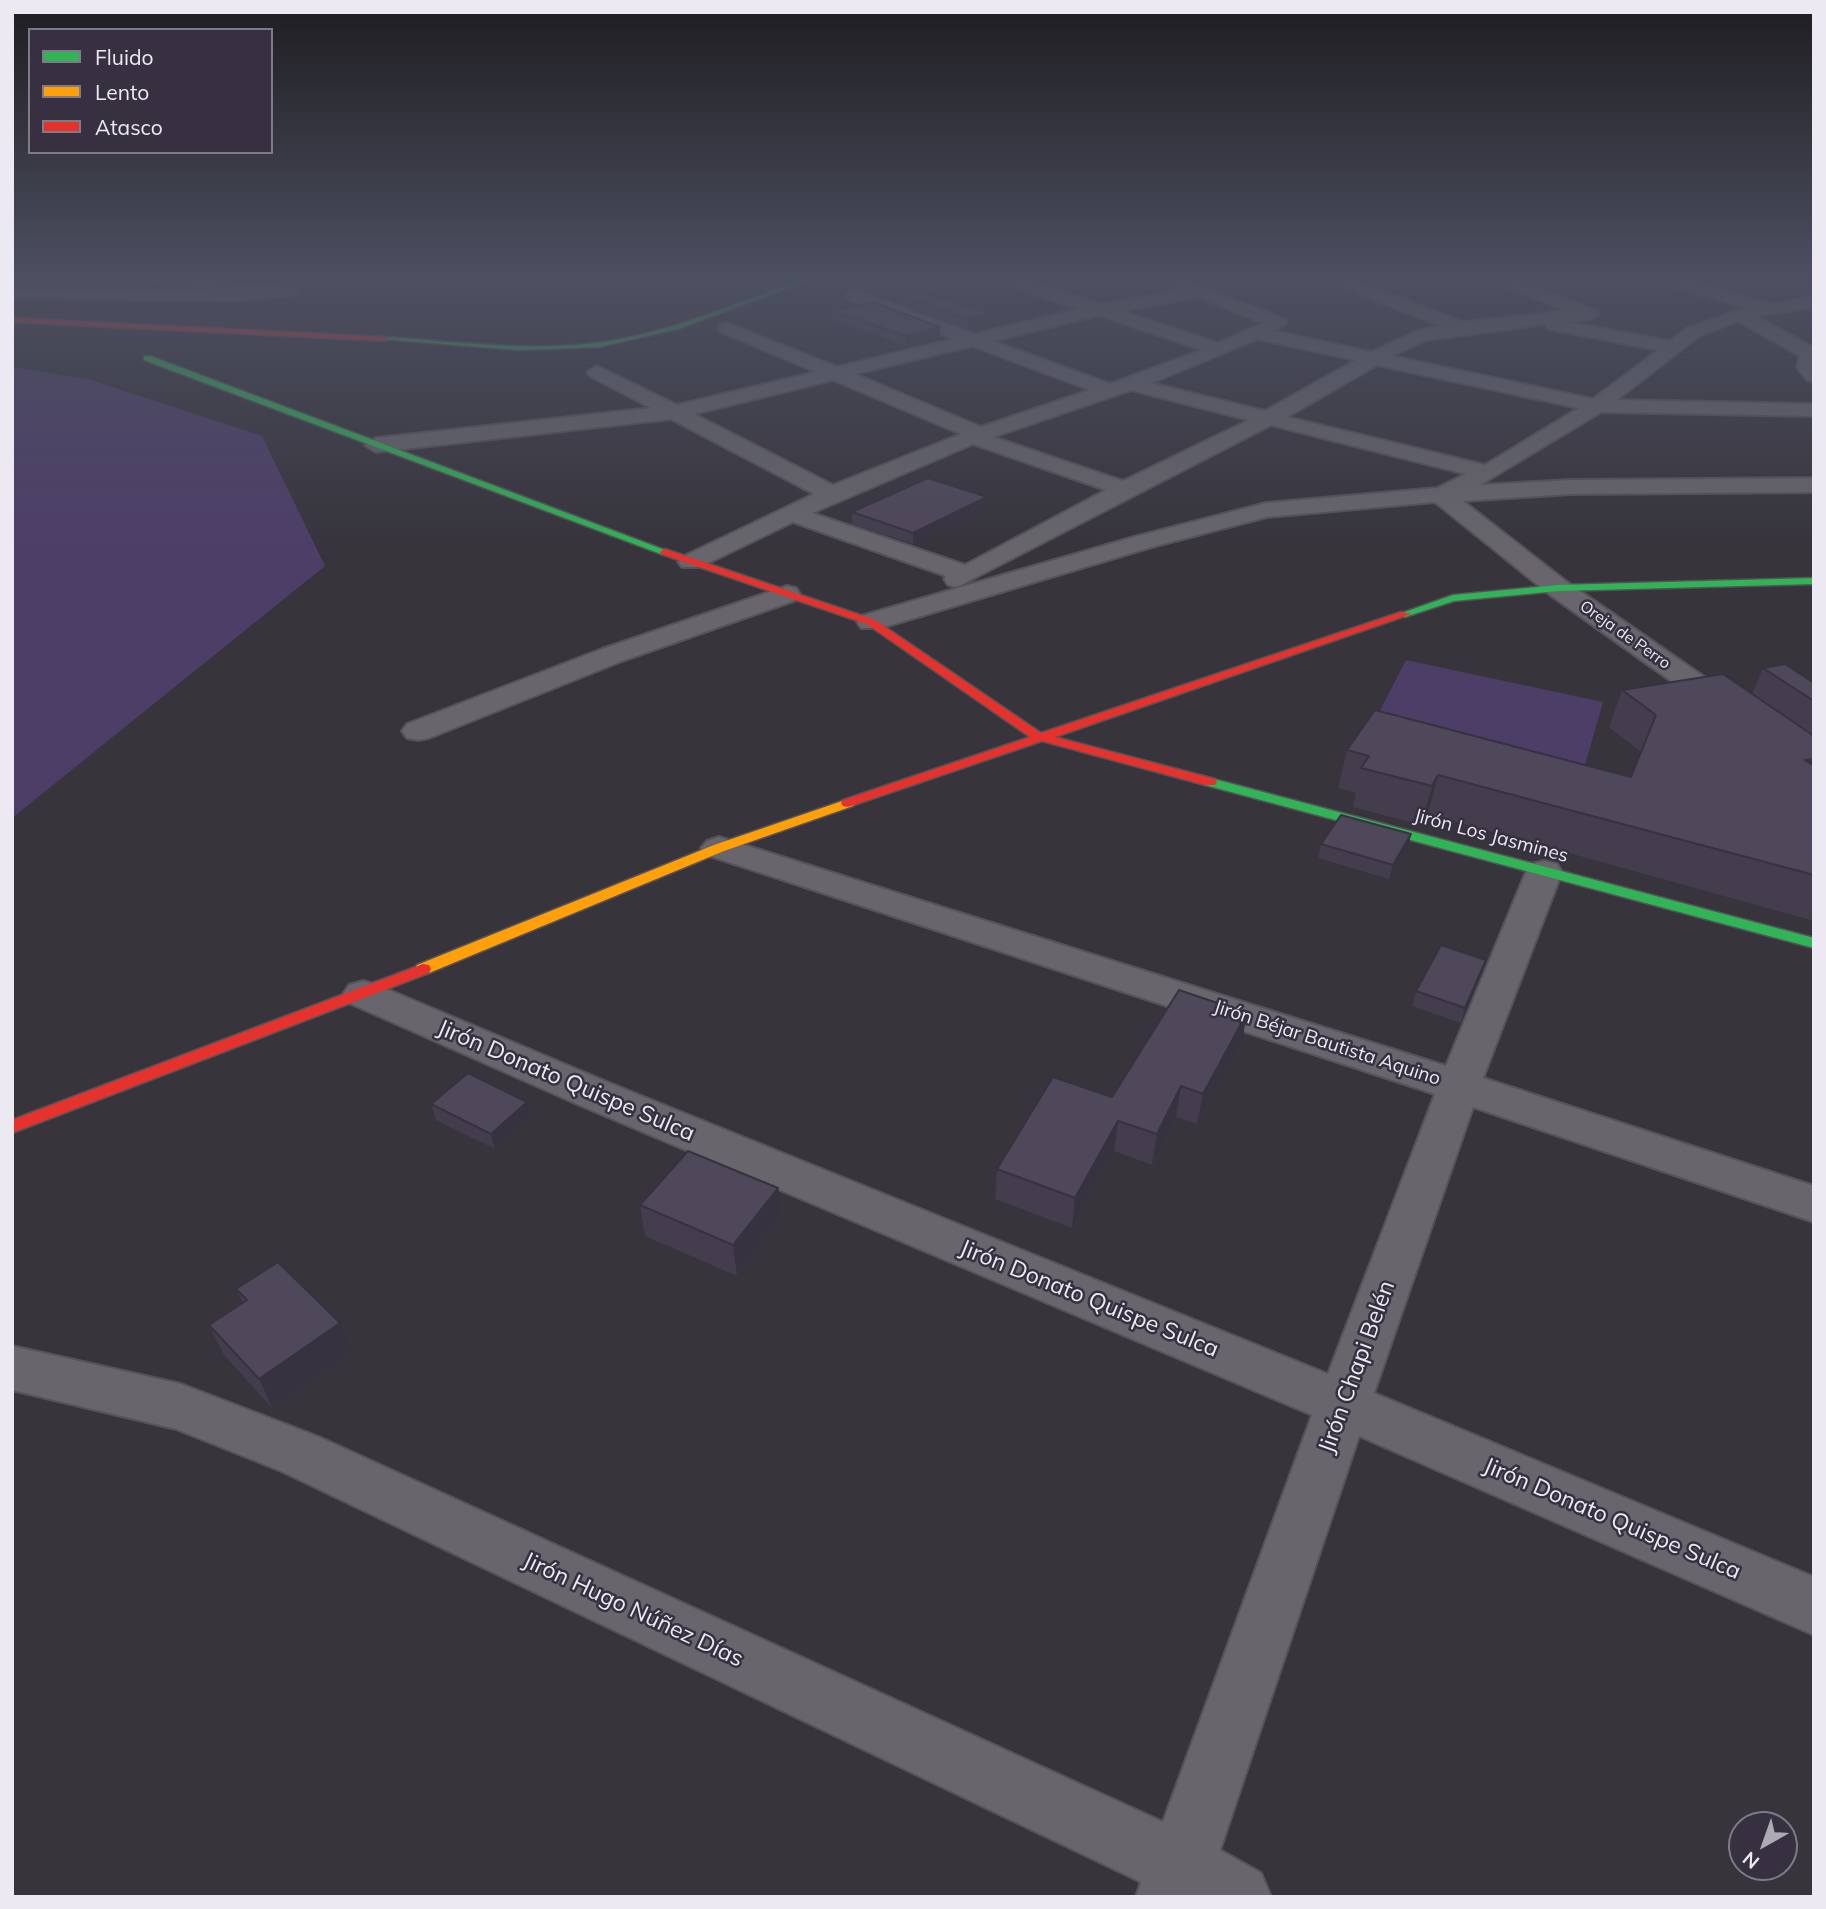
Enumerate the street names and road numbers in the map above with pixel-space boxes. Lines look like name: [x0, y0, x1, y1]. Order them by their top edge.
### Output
street label: Oreja de Perro: [1576, 597, 1674, 673]
street label: Jirón Los Jasmines: [1411, 804, 1571, 868]
street label: Jirón Béjar Bautista Aquino: [1211, 996, 1443, 1090]
street label: Jirón Donato Quispe Sulca: [433, 1014, 699, 1148]
street label: Jirón Donato Quispe Sulca: [955, 1234, 1223, 1364]
street label: Jirón Chapi Belén: [1313, 1277, 1401, 1457]
street label: Jirón Donato Quispe Sulca: [1479, 1452, 1745, 1586]
street label: Jirón Hugo Núñez Días: [518, 1547, 748, 1673]

